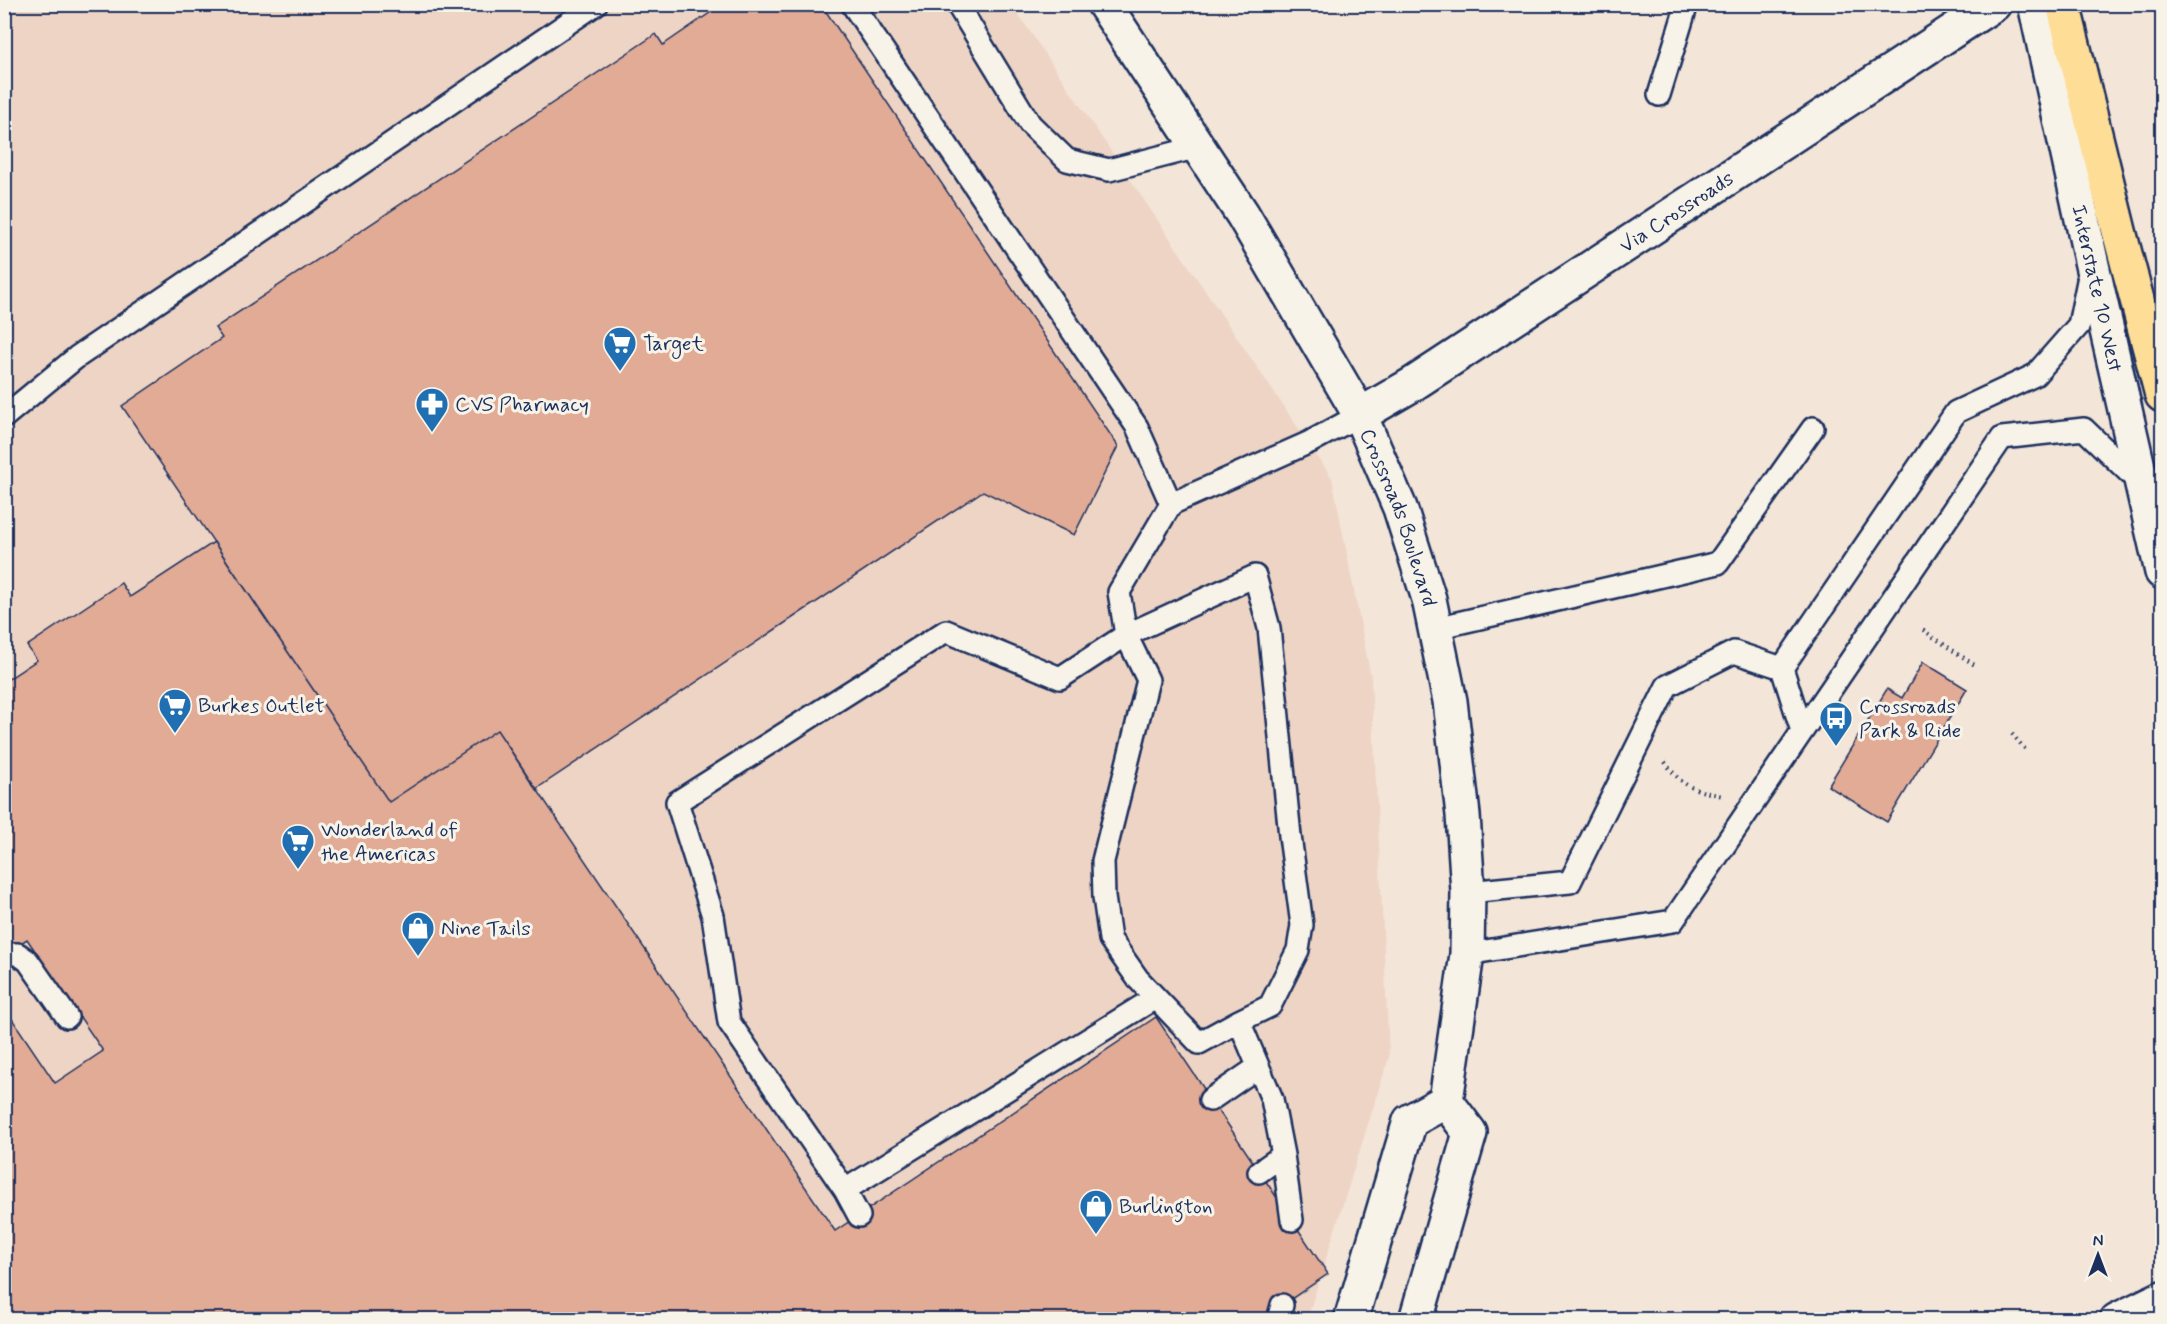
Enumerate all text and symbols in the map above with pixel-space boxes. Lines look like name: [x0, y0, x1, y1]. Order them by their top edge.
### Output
street label: Via Crossroads: [1614, 165, 1739, 260]
street label: Interstate 10 West: [2064, 202, 2129, 375]
supermarket icon: Target: [602, 325, 638, 372]
place label: Target: [643, 330, 705, 359]
pharmacy icon: CVS Pharmacy: [414, 386, 450, 433]
place label: CVS Pharmacy: [455, 391, 589, 419]
street label: Crossroads Boulevard: [1352, 424, 1443, 609]
supermarket icon: Burkes Outlet: [157, 687, 193, 734]
place label: Burkes Outlet: [198, 692, 325, 720]
place label: Crossroads Park & Ride: [1859, 693, 1961, 745]
bus stop icon: Crossroads Park & Ride: [1818, 700, 1854, 747]
place label: Wonderland of the Americas: [321, 816, 458, 868]
supermarket icon: Wonderland of the Americas: [280, 823, 316, 870]
shop icon: Nine Tails: [400, 910, 436, 957]
place label: Nine Tails: [441, 915, 531, 943]
shop icon: Burlington: [1078, 1188, 1114, 1235]
place label: Burlington: [1119, 1193, 1213, 1223]
north arrow: [2068, 1225, 2128, 1285]
text: N: [2093, 1231, 2103, 1252]

